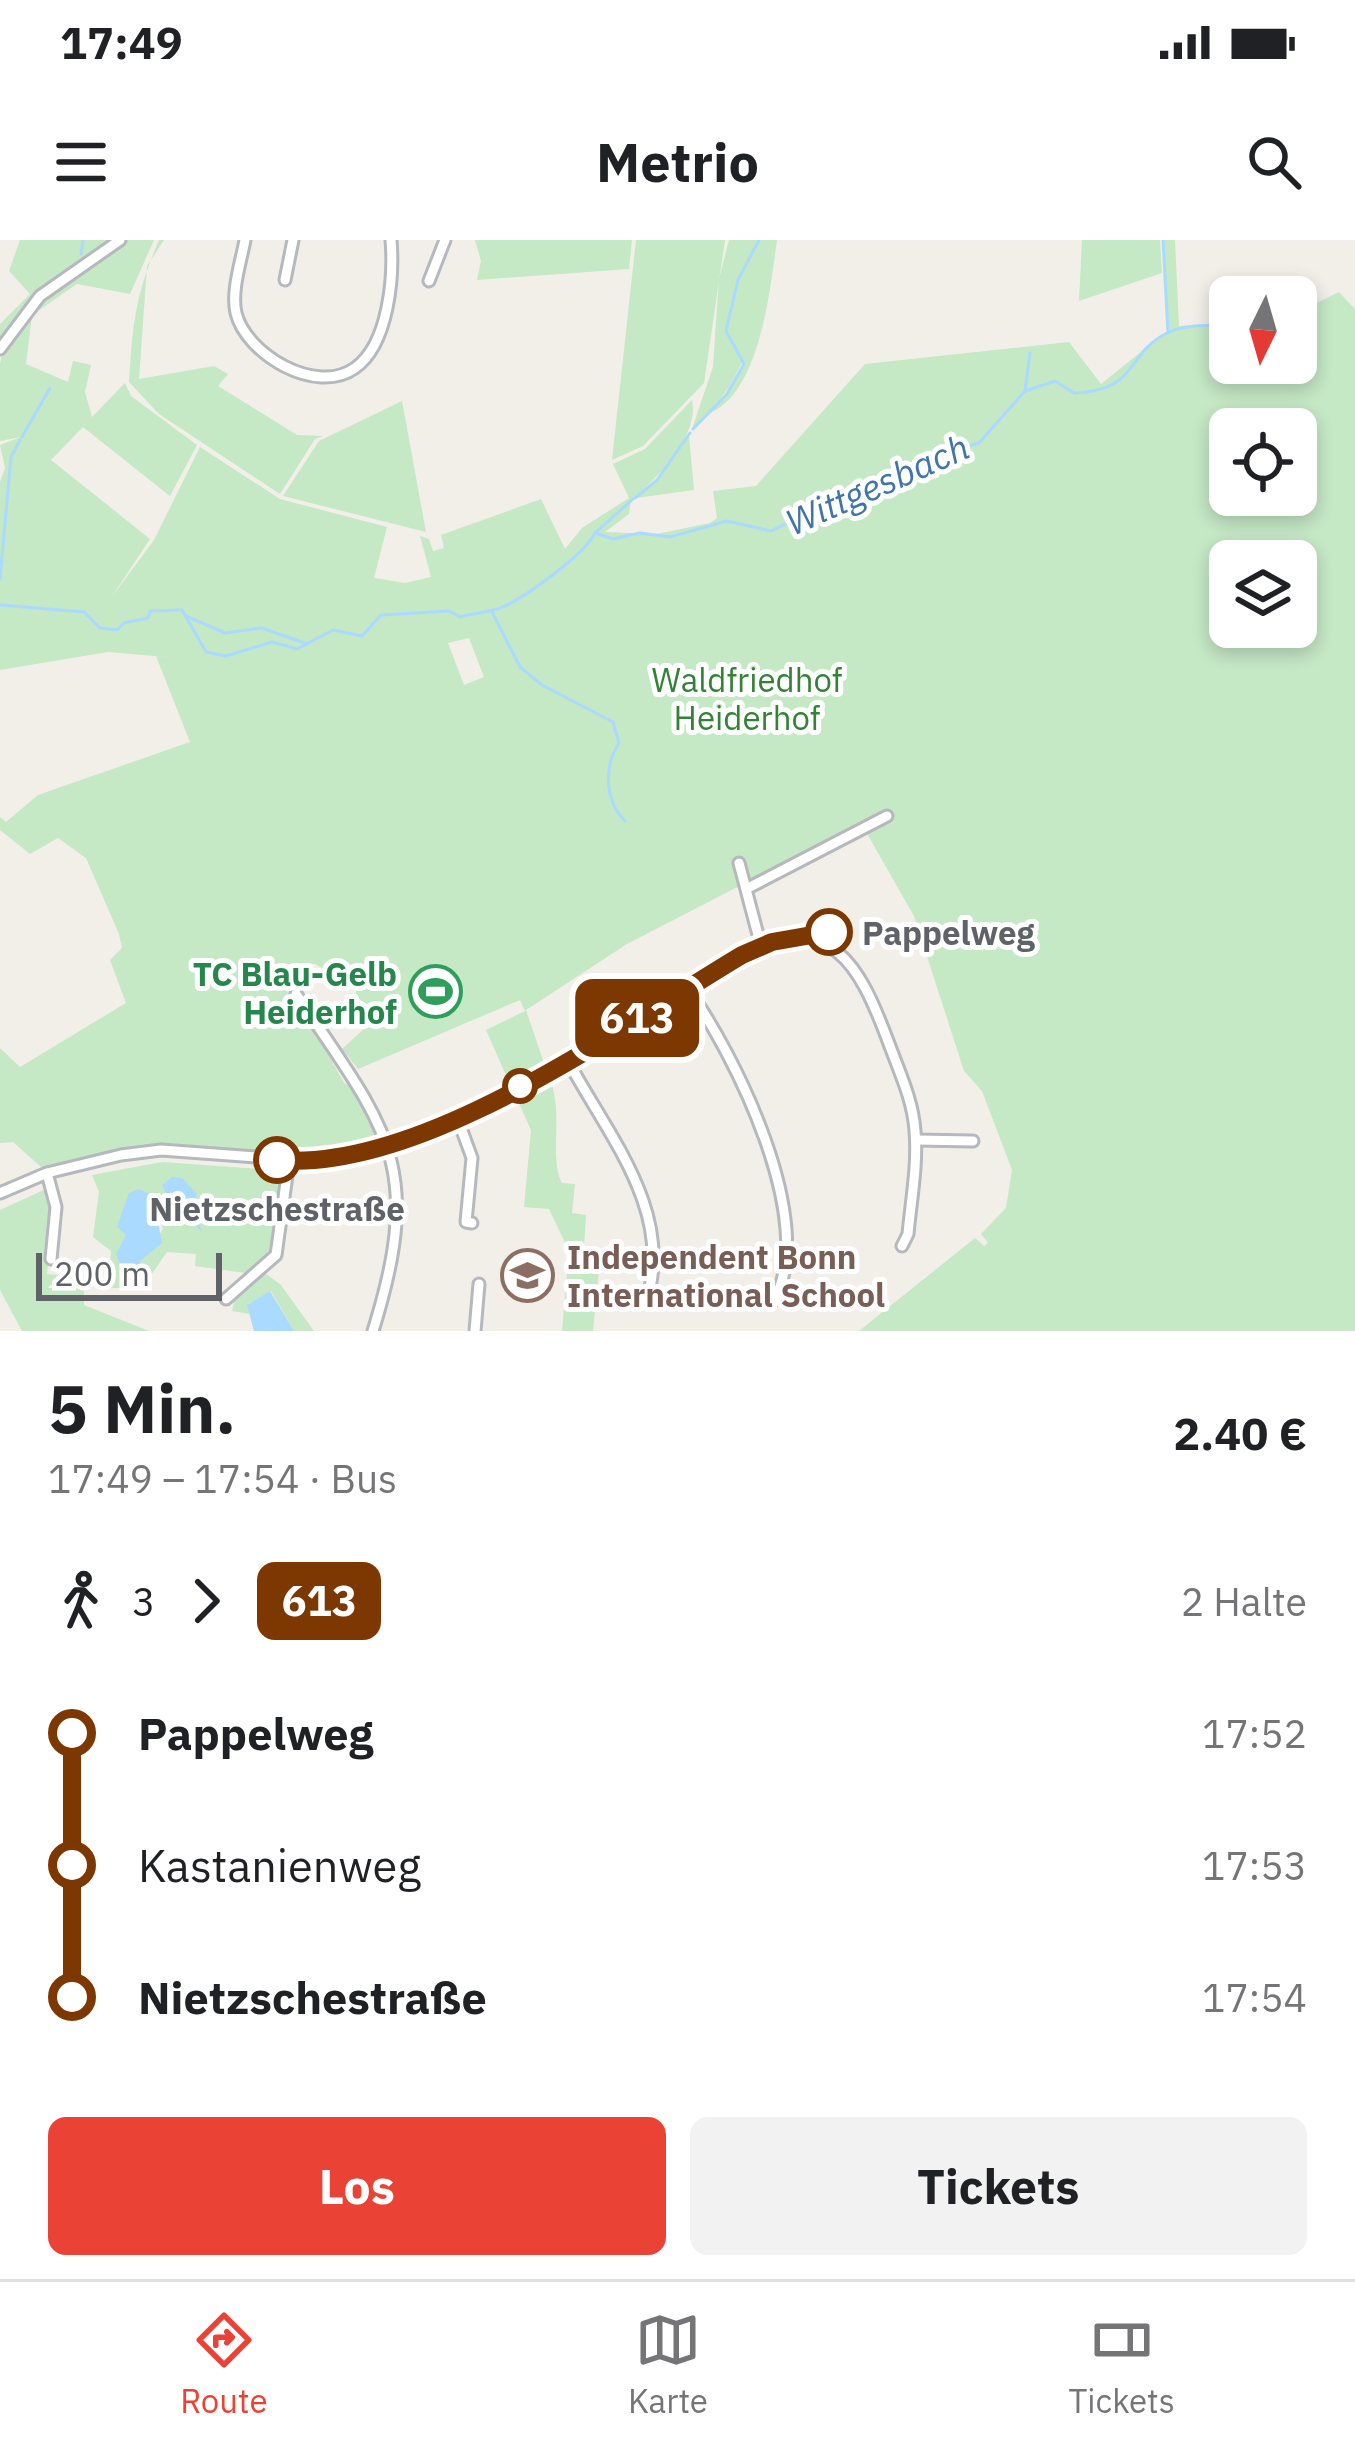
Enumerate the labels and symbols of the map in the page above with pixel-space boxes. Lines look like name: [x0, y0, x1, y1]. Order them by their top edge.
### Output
north arrow: [1209, 276, 1317, 384]
water label: Wittgesbach: [778, 423, 976, 545]
park label: Waldfriedhof Heiderhof: [652, 658, 843, 739]
marker: Pappelweg: [807, 910, 851, 954]
place label: Pappelweg: [862, 911, 1035, 954]
place label: TC Blau-Gelb Heiderhof: [193, 952, 397, 1033]
sports icon: TC Blau-Gelb Heiderhof: [408, 964, 464, 1020]
line badge: 613: [568, 979, 706, 1057]
unlabelled marker: [504, 1070, 536, 1102]
marker: Nietzschestraße: [255, 1138, 299, 1182]
place label: Nietzschestraße: [149, 1187, 405, 1230]
place label: Independent Bonn International School: [567, 1235, 885, 1316]
scale bar: [36, 1247, 222, 1300]
school or university icon: Independent Bonn International School: [500, 1247, 556, 1303]

